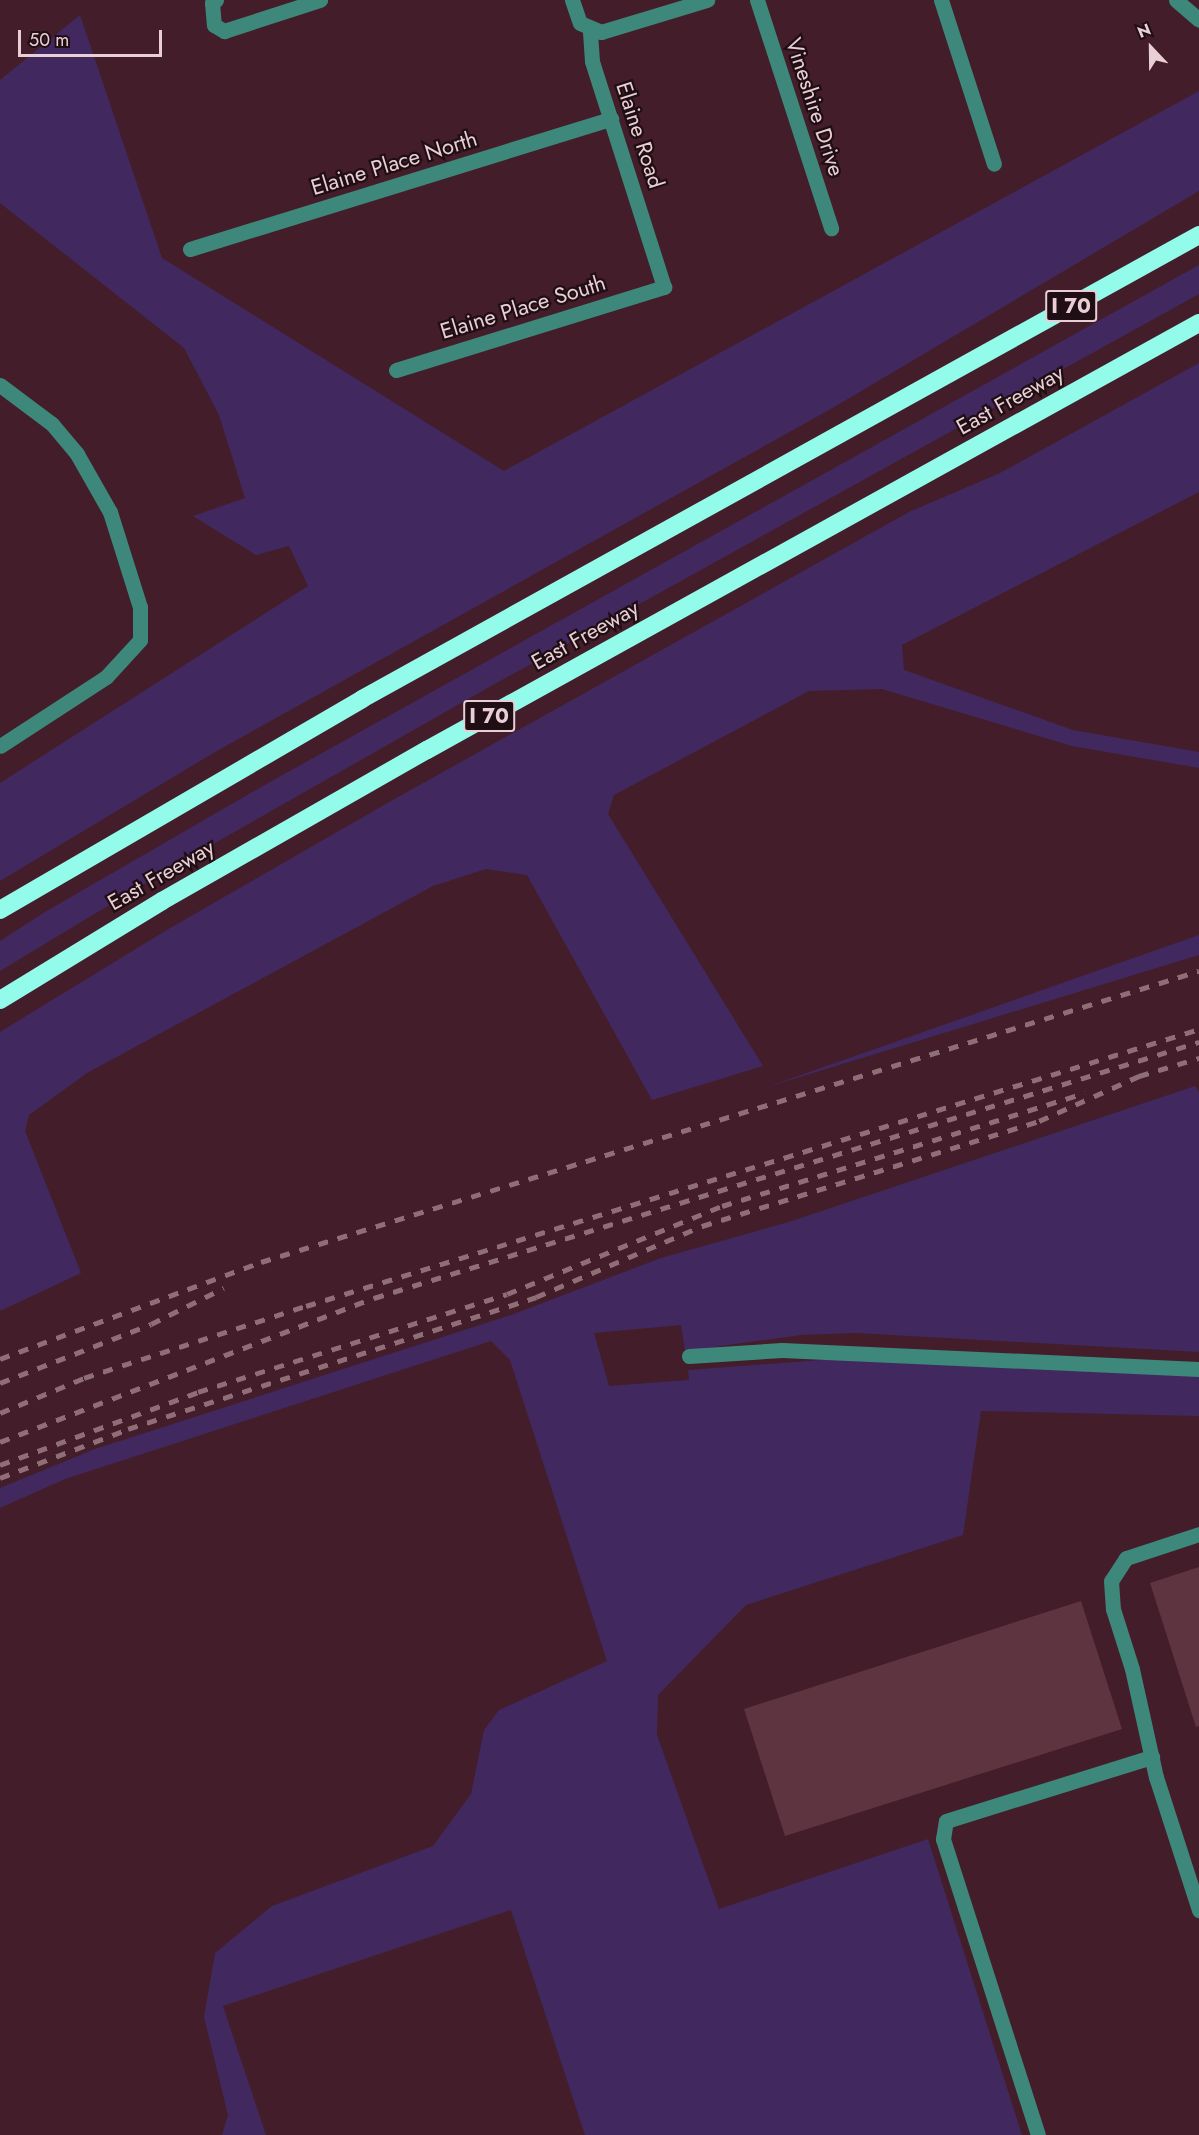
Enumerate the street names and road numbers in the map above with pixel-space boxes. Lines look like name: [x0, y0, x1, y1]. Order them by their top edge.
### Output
street label: Vineshire Drive: [780, 35, 850, 179]
street label: Elaine Road: [610, 78, 670, 192]
street label: Elaine Place North: [308, 125, 480, 201]
street label: Elaine Place South: [437, 269, 609, 345]
road number: I 70: [1044, 288, 1098, 324]
street label: East Freeway: [952, 360, 1068, 440]
street label: East Freeway: [527, 595, 643, 675]
road number: I 70: [462, 698, 516, 734]
street label: East Freeway: [103, 834, 219, 916]

